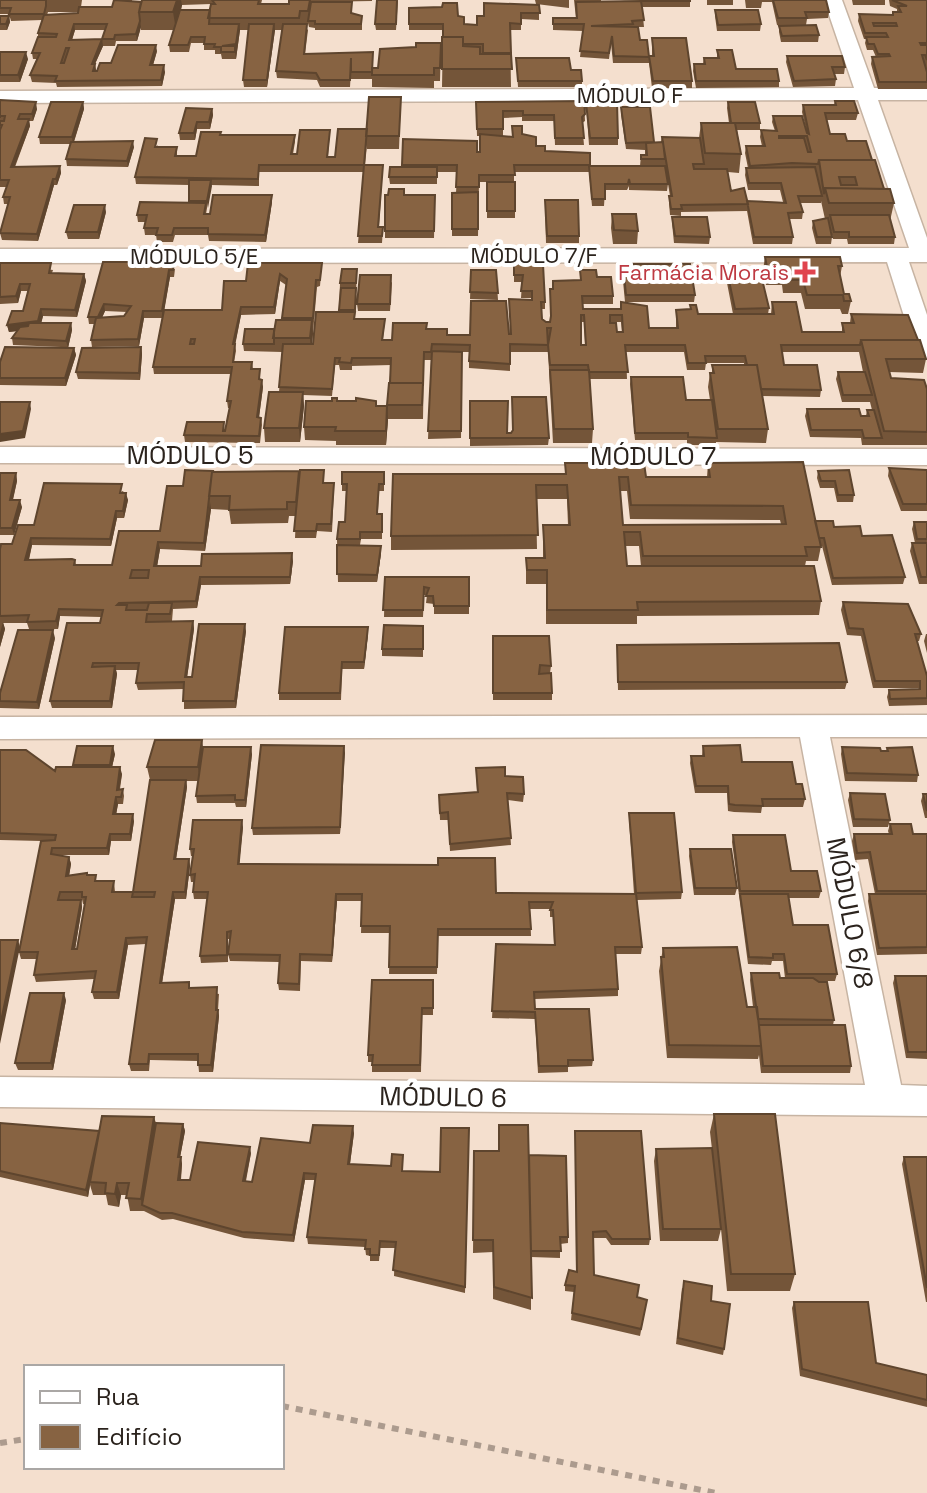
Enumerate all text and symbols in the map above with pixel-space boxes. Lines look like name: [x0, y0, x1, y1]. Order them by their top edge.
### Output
street label: MÓDULO F: [577, 81, 683, 109]
street label: MÓDULO 7/F: [471, 241, 598, 269]
street label: MÓDULO 5/E: [130, 242, 258, 270]
place label: Farmácia Morais: [618, 258, 789, 286]
marker: Farmácia Morais: [796, 263, 814, 281]
street label: MÓDULO 5: [126, 438, 254, 472]
street label: MÓDULO 7: [590, 439, 716, 473]
street label: MÓDULO 6/8: [819, 835, 881, 991]
street label: MÓDULO 6: [379, 1079, 507, 1115]
legend: [24, 1365, 284, 1469]
text: Rua: [96, 1381, 140, 1412]
text: Edifício: [96, 1421, 182, 1452]

